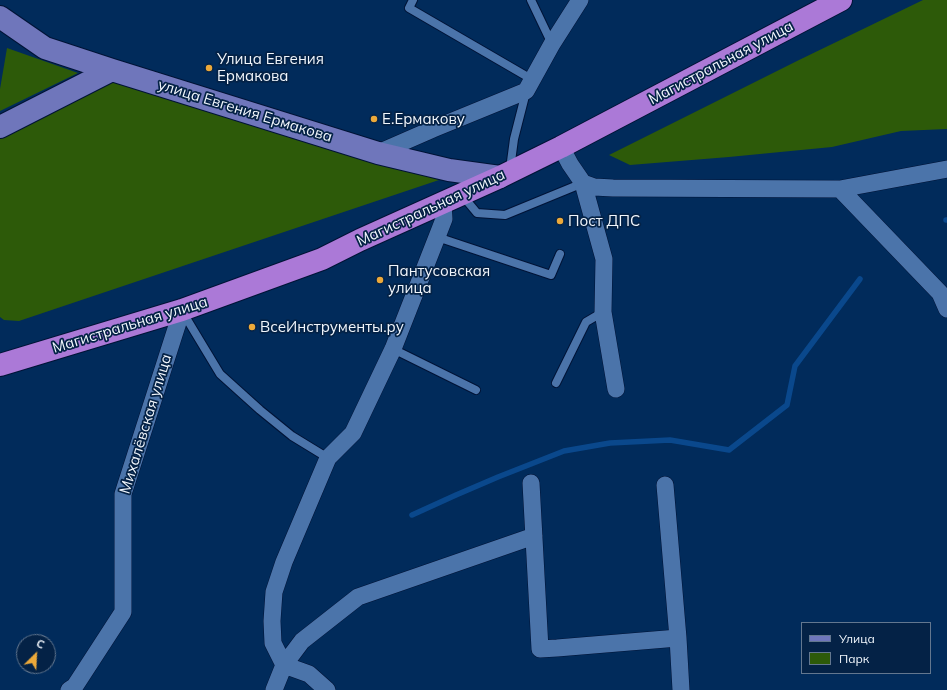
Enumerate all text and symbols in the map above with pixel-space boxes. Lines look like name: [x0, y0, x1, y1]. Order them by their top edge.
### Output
street label: Магистральная улица: [646, 17, 796, 109]
place label: Улица Евгения Ермакова: [217, 50, 324, 85]
marker: Улица Евгения Ермакова: [204, 63, 214, 73]
street label: улица Евгения Ермакова: [156, 76, 334, 146]
place label: Е.Ермакову: [382, 110, 465, 128]
marker: Е.Ермакову: [369, 114, 379, 124]
street label: Магистральная улица: [354, 166, 508, 250]
place label: Пост ДПС: [568, 212, 640, 230]
marker: Пост ДПС: [555, 216, 565, 226]
place label: Пантусовская улица: [388, 262, 490, 297]
marker: Пантусовская улица: [375, 275, 385, 285]
street label: Магистральная улица: [50, 293, 210, 357]
place label: ВсеИнструменты.ру: [260, 318, 404, 336]
marker: ВсеИнструменты.ру: [247, 322, 257, 332]
street label: Михалёвская улица: [116, 352, 176, 496]
legend: [801, 622, 931, 674]
text: Улица: [839, 631, 875, 646]
north arrow: [16, 634, 56, 674]
text: С: [34, 636, 47, 652]
text: Парк: [839, 651, 869, 666]

